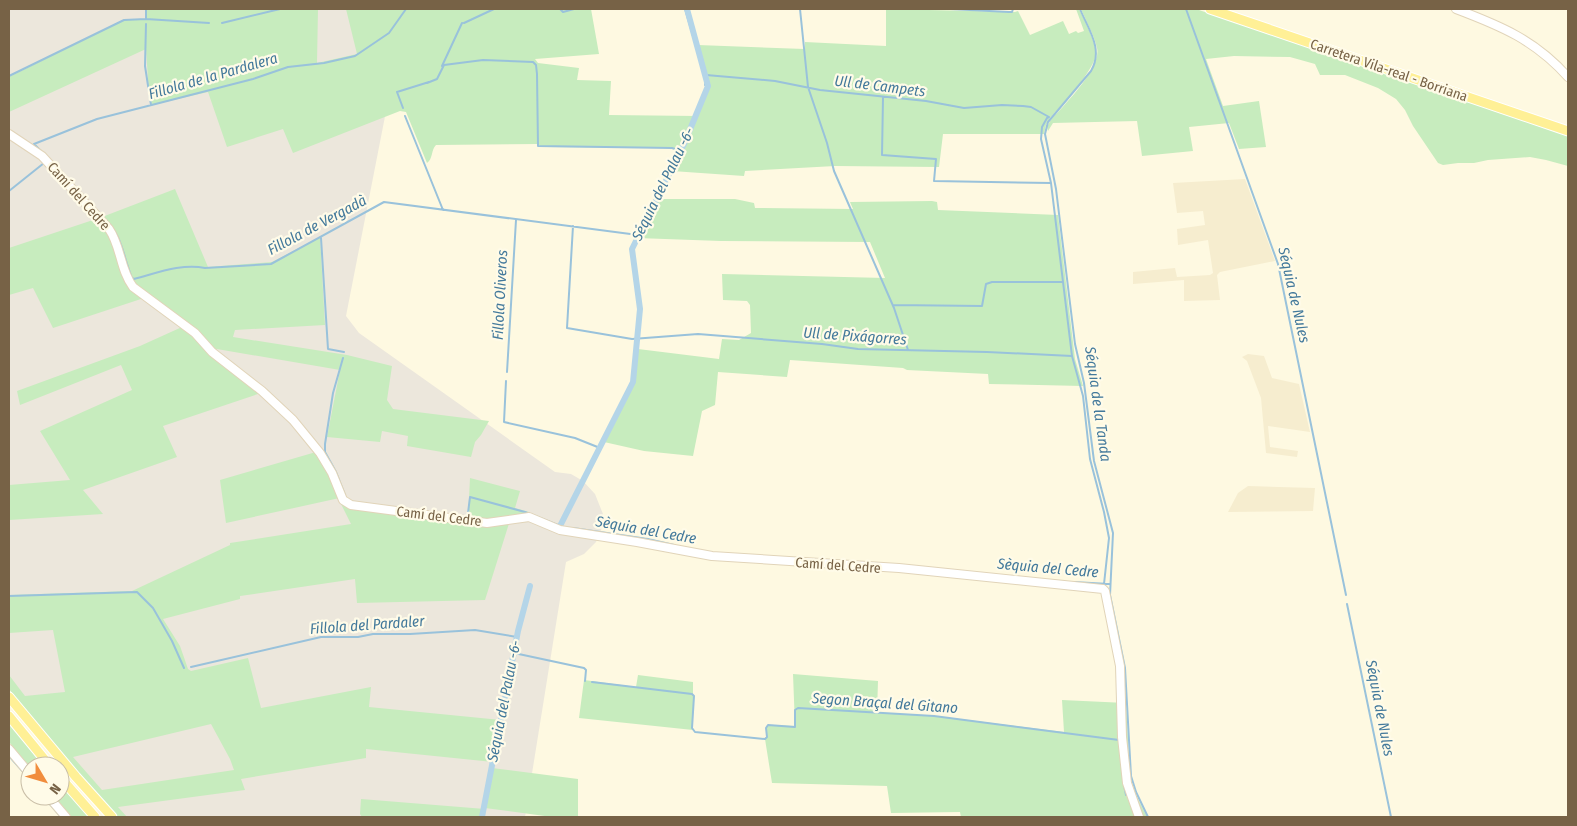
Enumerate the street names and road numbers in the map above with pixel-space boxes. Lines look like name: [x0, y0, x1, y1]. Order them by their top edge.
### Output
street label: Carretera Vila-real - Borriana: [1308, 36, 1470, 105]
street label: Camí del Cedre: [44, 159, 114, 234]
street label: Camí del Cedre: [395, 503, 482, 530]
street label: Camí del Cedre: [795, 554, 881, 577]

